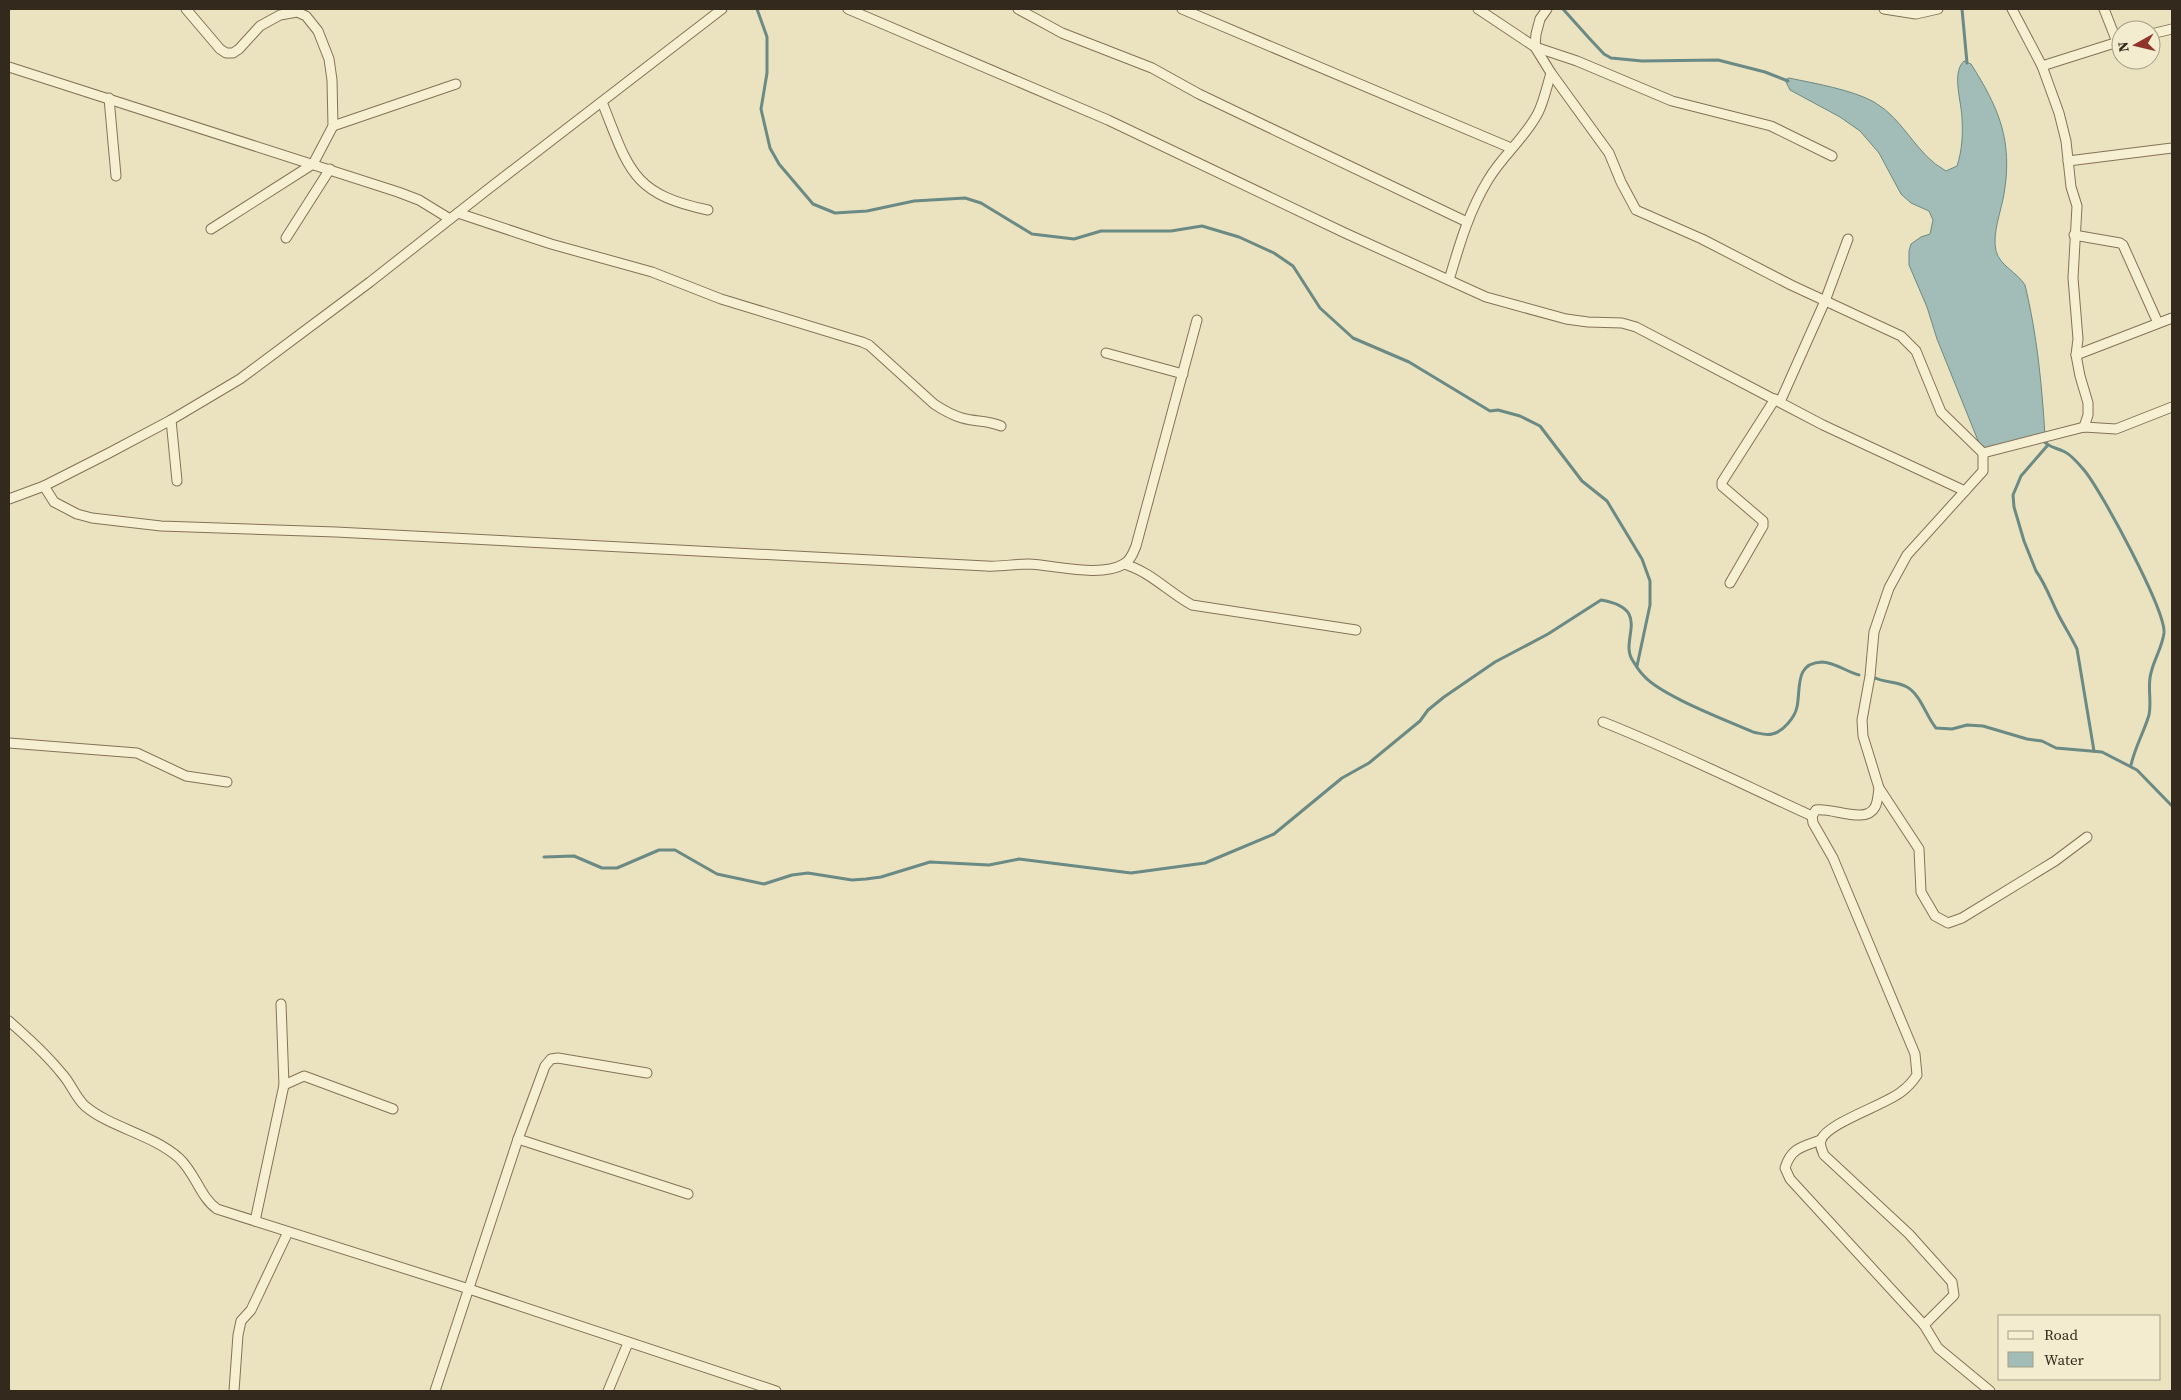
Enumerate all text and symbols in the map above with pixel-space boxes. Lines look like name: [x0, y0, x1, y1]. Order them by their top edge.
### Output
north arrow: [2111, 20, 2161, 70]
text: N: [2113, 40, 2134, 53]
legend: [1998, 1315, 2161, 1380]
text: Road: [2044, 1324, 2078, 1345]
text: Water: [2044, 1349, 2085, 1370]

